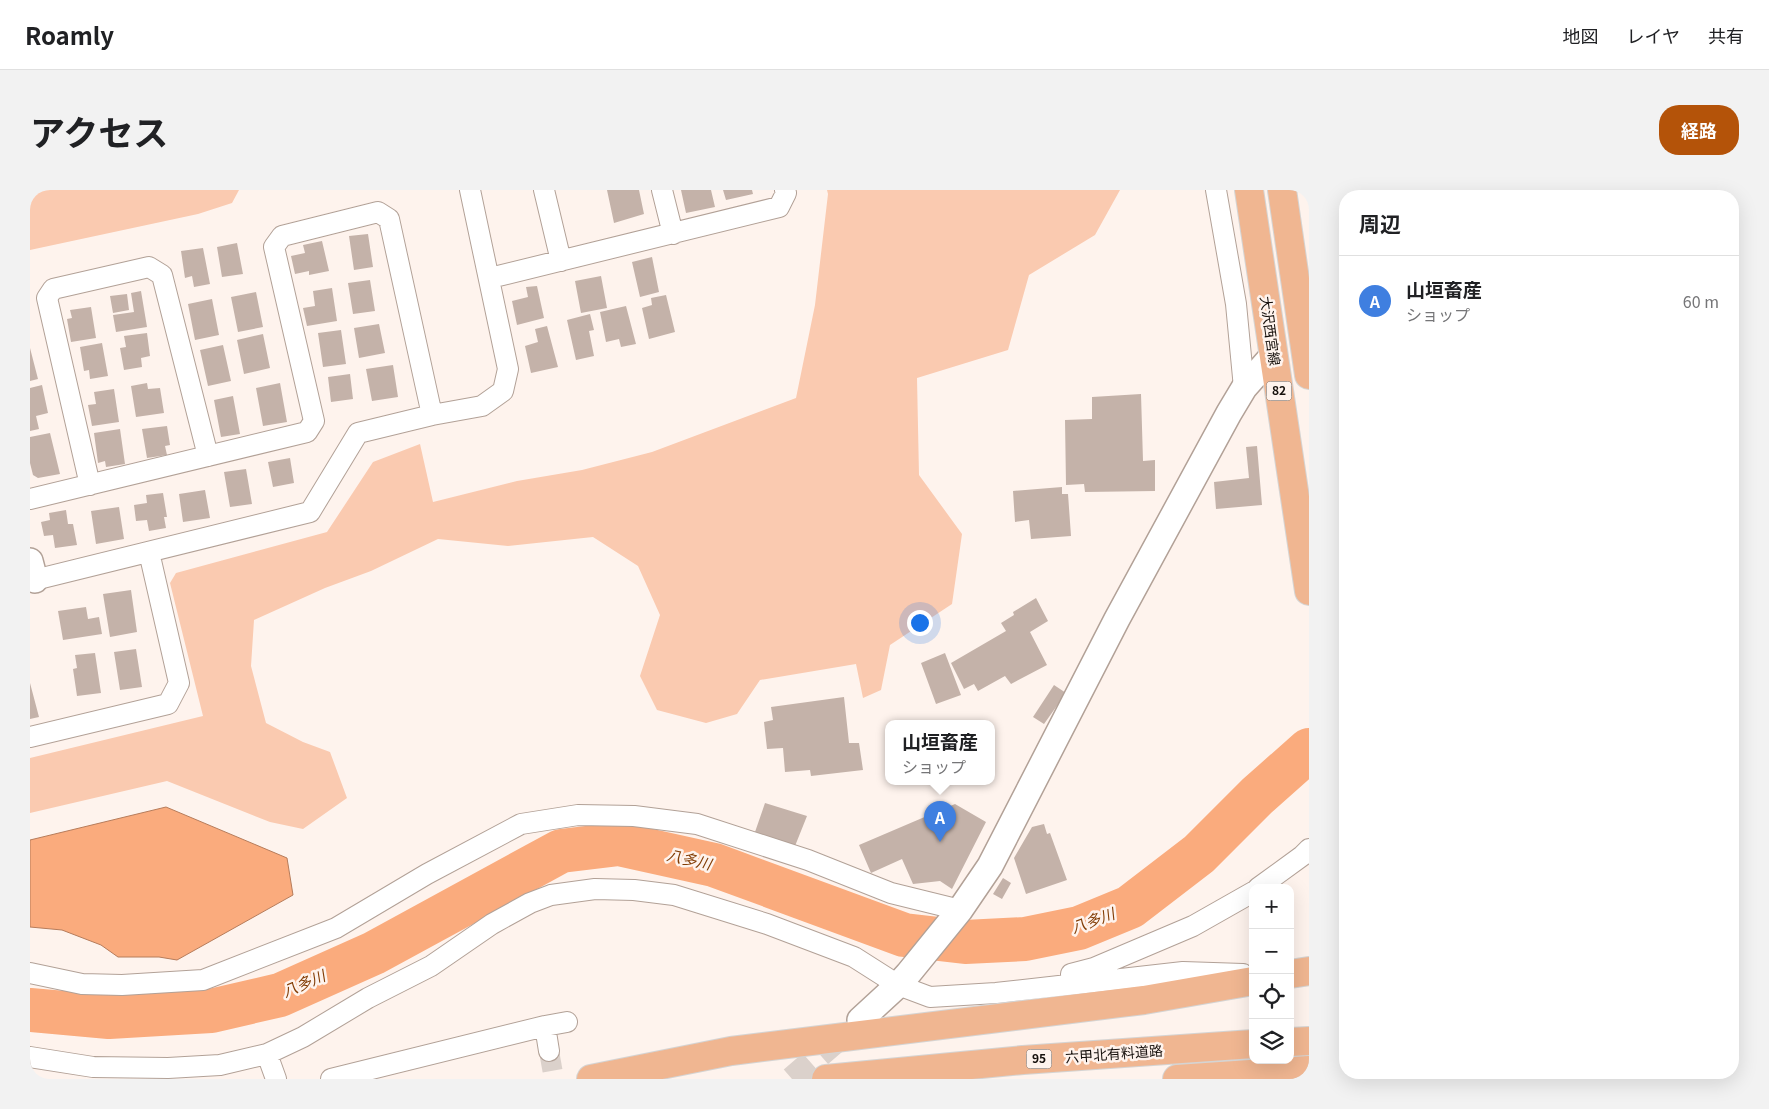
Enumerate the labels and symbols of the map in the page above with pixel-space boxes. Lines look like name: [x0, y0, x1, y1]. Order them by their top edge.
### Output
street label: 大沢西宮線: [1256, 295, 1286, 367]
road number: 82: [1266, 382, 1292, 400]
your location: [907, 610, 933, 636]
pin: A: [924, 801, 956, 842]
water label: 八多川: [665, 843, 716, 874]
water label: 八多川: [1068, 901, 1119, 937]
water label: 八多川: [279, 963, 330, 1001]
street label: 六甲北有料道路: [1064, 1040, 1164, 1066]
road number: 95: [1026, 1050, 1052, 1069]

